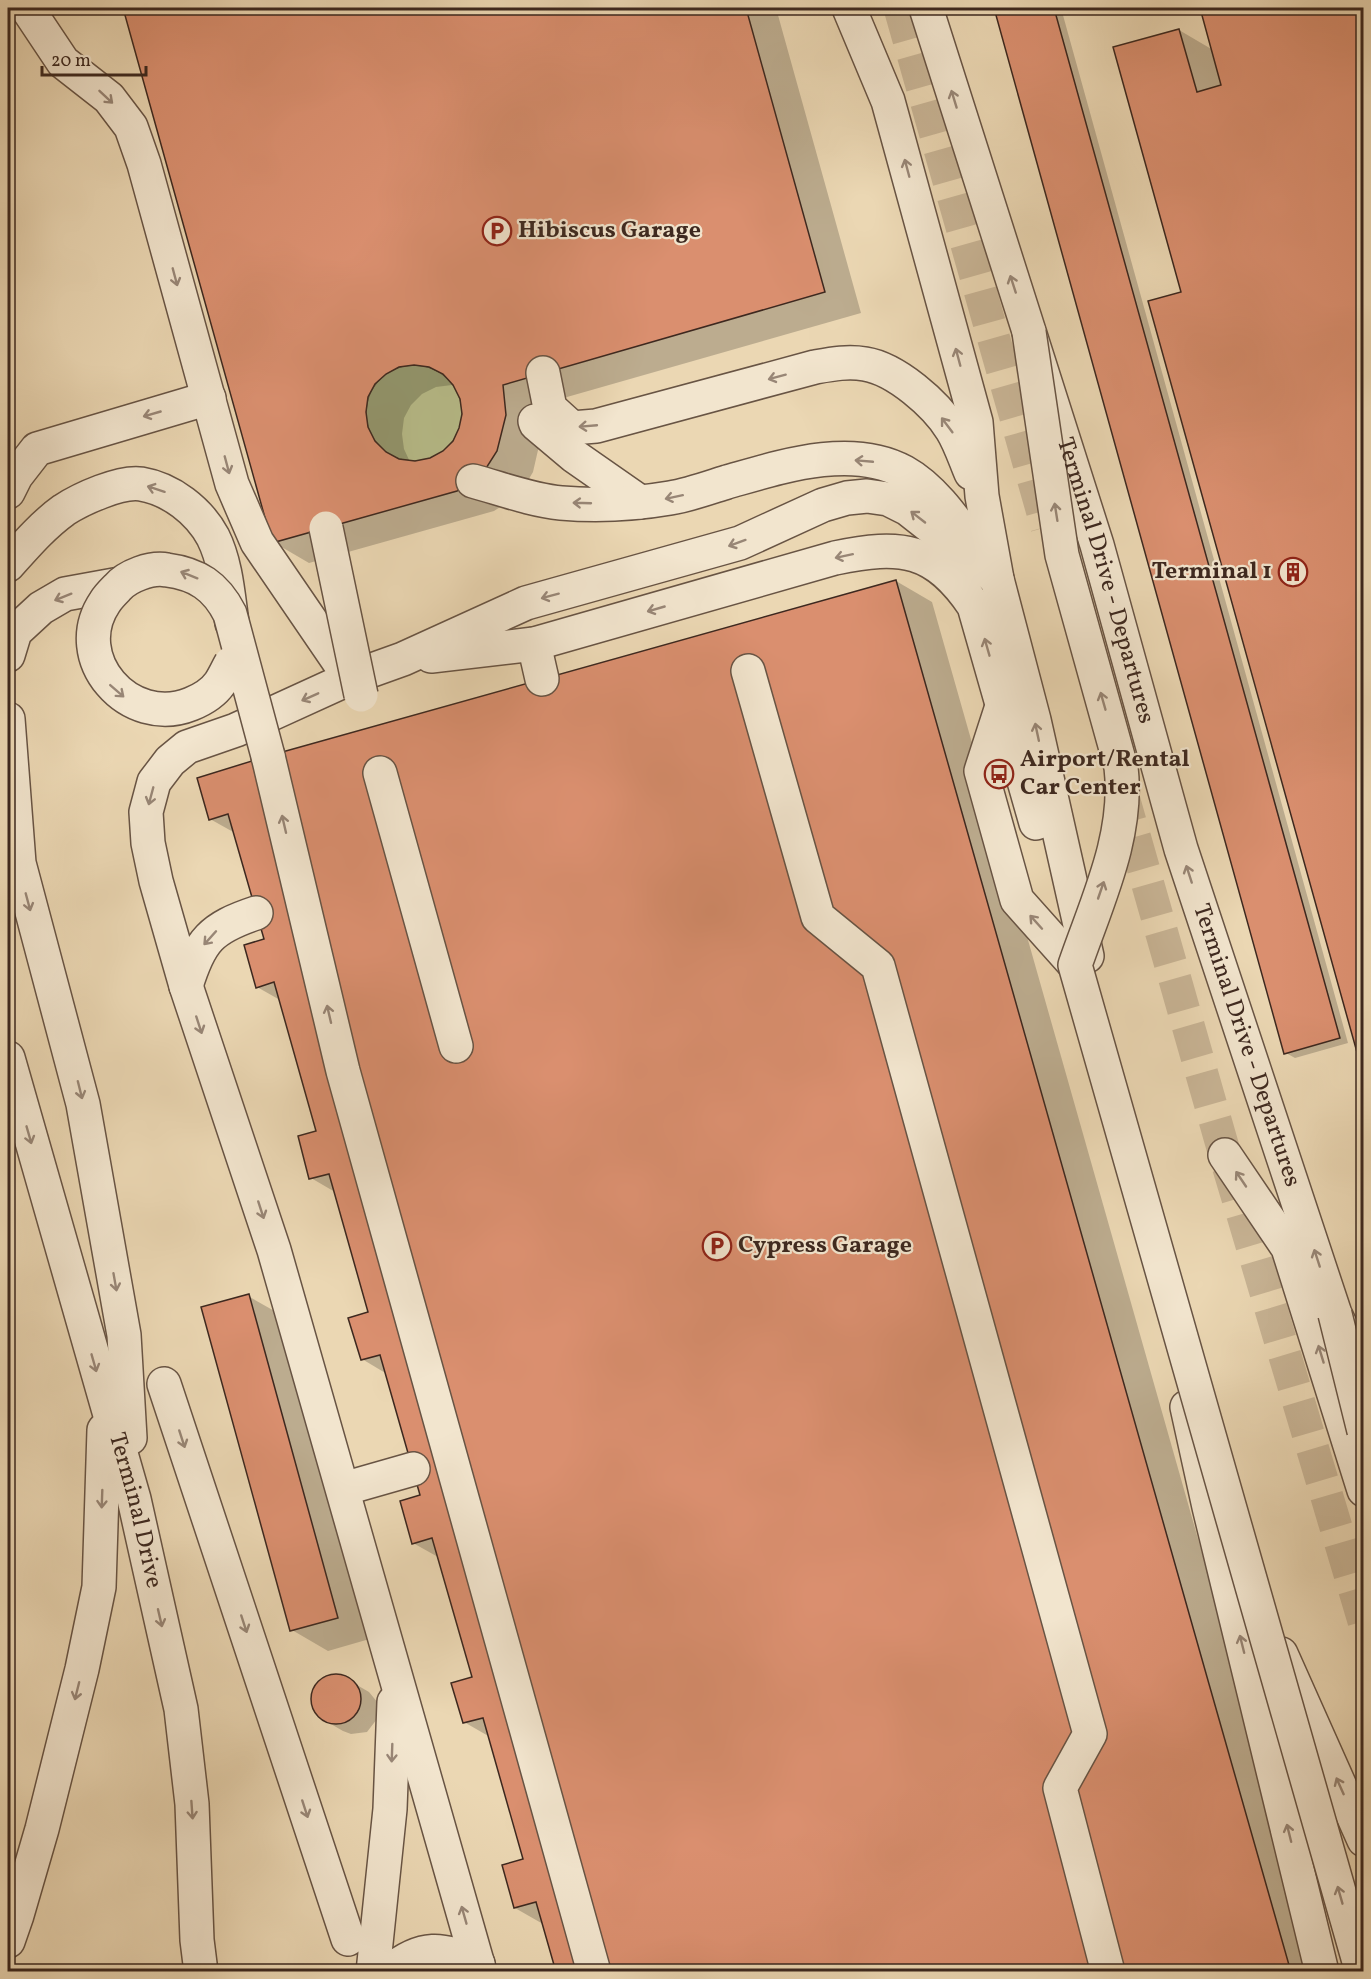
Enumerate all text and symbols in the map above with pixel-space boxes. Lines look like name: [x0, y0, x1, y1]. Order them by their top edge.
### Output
scale bar: [42, 39, 146, 77]
text: 20 m: [51, 49, 91, 74]
one-way arrow: [99, 90, 114, 104]
one-way arrow: [948, 90, 959, 109]
one-way arrow: [901, 159, 912, 178]
place label: Hibiscus Garage: [518, 214, 701, 248]
parking icon: Hibiscus Garage: [481, 215, 513, 247]
one-way arrow: [170, 267, 181, 286]
one-way arrow: [1007, 275, 1018, 294]
one-way arrow: [952, 347, 963, 366]
one-way arrow: [768, 372, 787, 383]
one-way arrow: [143, 409, 162, 421]
one-way arrow: [941, 417, 954, 433]
one-way arrow: [579, 421, 599, 432]
street label: Terminal Drive - Departures: [1047, 433, 1163, 727]
one-way arrow: [222, 455, 233, 474]
one-way arrow: [854, 455, 874, 466]
one-way arrow: [147, 483, 166, 494]
one-way arrow: [664, 492, 684, 503]
one-way arrow: [572, 498, 592, 509]
one-way arrow: [1050, 502, 1061, 522]
one-way arrow: [911, 510, 927, 523]
one-way arrow: [729, 538, 747, 549]
one-way arrow: [835, 551, 854, 562]
place label: Terminal 1: [1151, 555, 1272, 589]
building icon: Terminal 1: [1277, 556, 1309, 588]
one-way arrow: [181, 569, 199, 580]
one-way arrow: [541, 591, 560, 602]
one-way arrow: [55, 592, 73, 603]
one-way arrow: [647, 604, 666, 615]
one-way arrow: [981, 638, 992, 657]
one-way arrow: [109, 684, 124, 698]
one-way arrow: [301, 692, 319, 703]
one-way arrow: [1097, 692, 1108, 711]
one-way arrow: [1031, 723, 1042, 743]
place label: Airport/Rental Car Center: [1020, 743, 1190, 805]
bus stop icon: Airport/Rental Car Center: [983, 758, 1015, 790]
one-way arrow: [144, 786, 156, 805]
one-way arrow: [278, 815, 290, 834]
one-way arrow: [1183, 865, 1194, 884]
one-way arrow: [1097, 881, 1108, 900]
one-way arrow: [23, 892, 35, 911]
street label: Terminal Drive - Departures: [1183, 900, 1309, 1192]
one-way arrow: [1029, 914, 1043, 929]
one-way arrow: [203, 930, 217, 945]
one-way arrow: [323, 1005, 335, 1024]
one-way arrow: [194, 1015, 205, 1034]
one-way arrow: [74, 1080, 86, 1099]
one-way arrow: [24, 1125, 35, 1144]
one-way arrow: [1235, 1171, 1247, 1187]
one-way arrow: [256, 1200, 267, 1219]
place label: Cypress Garage: [738, 1229, 912, 1263]
parking icon: Cypress Garage: [701, 1230, 733, 1262]
one-way arrow: [1310, 1249, 1321, 1268]
one-way arrow: [110, 1272, 121, 1291]
one-way arrow: [1315, 1345, 1326, 1364]
one-way arrow: [89, 1353, 100, 1372]
street label: Terminal Drive: [99, 1429, 170, 1591]
one-way arrow: [178, 1429, 189, 1448]
one-way arrow: [96, 1488, 107, 1508]
one-way arrow: [155, 1608, 167, 1627]
one-way arrow: [239, 1614, 250, 1633]
one-way arrow: [1236, 1634, 1248, 1653]
one-way arrow: [70, 1682, 82, 1701]
one-way arrow: [387, 1743, 398, 1763]
one-way arrow: [1334, 1778, 1345, 1796]
one-way arrow: [300, 1799, 311, 1818]
one-way arrow: [186, 1800, 197, 1819]
one-way arrow: [1282, 1824, 1294, 1843]
one-way arrow: [1334, 1886, 1345, 1905]
one-way arrow: [458, 1906, 469, 1925]

